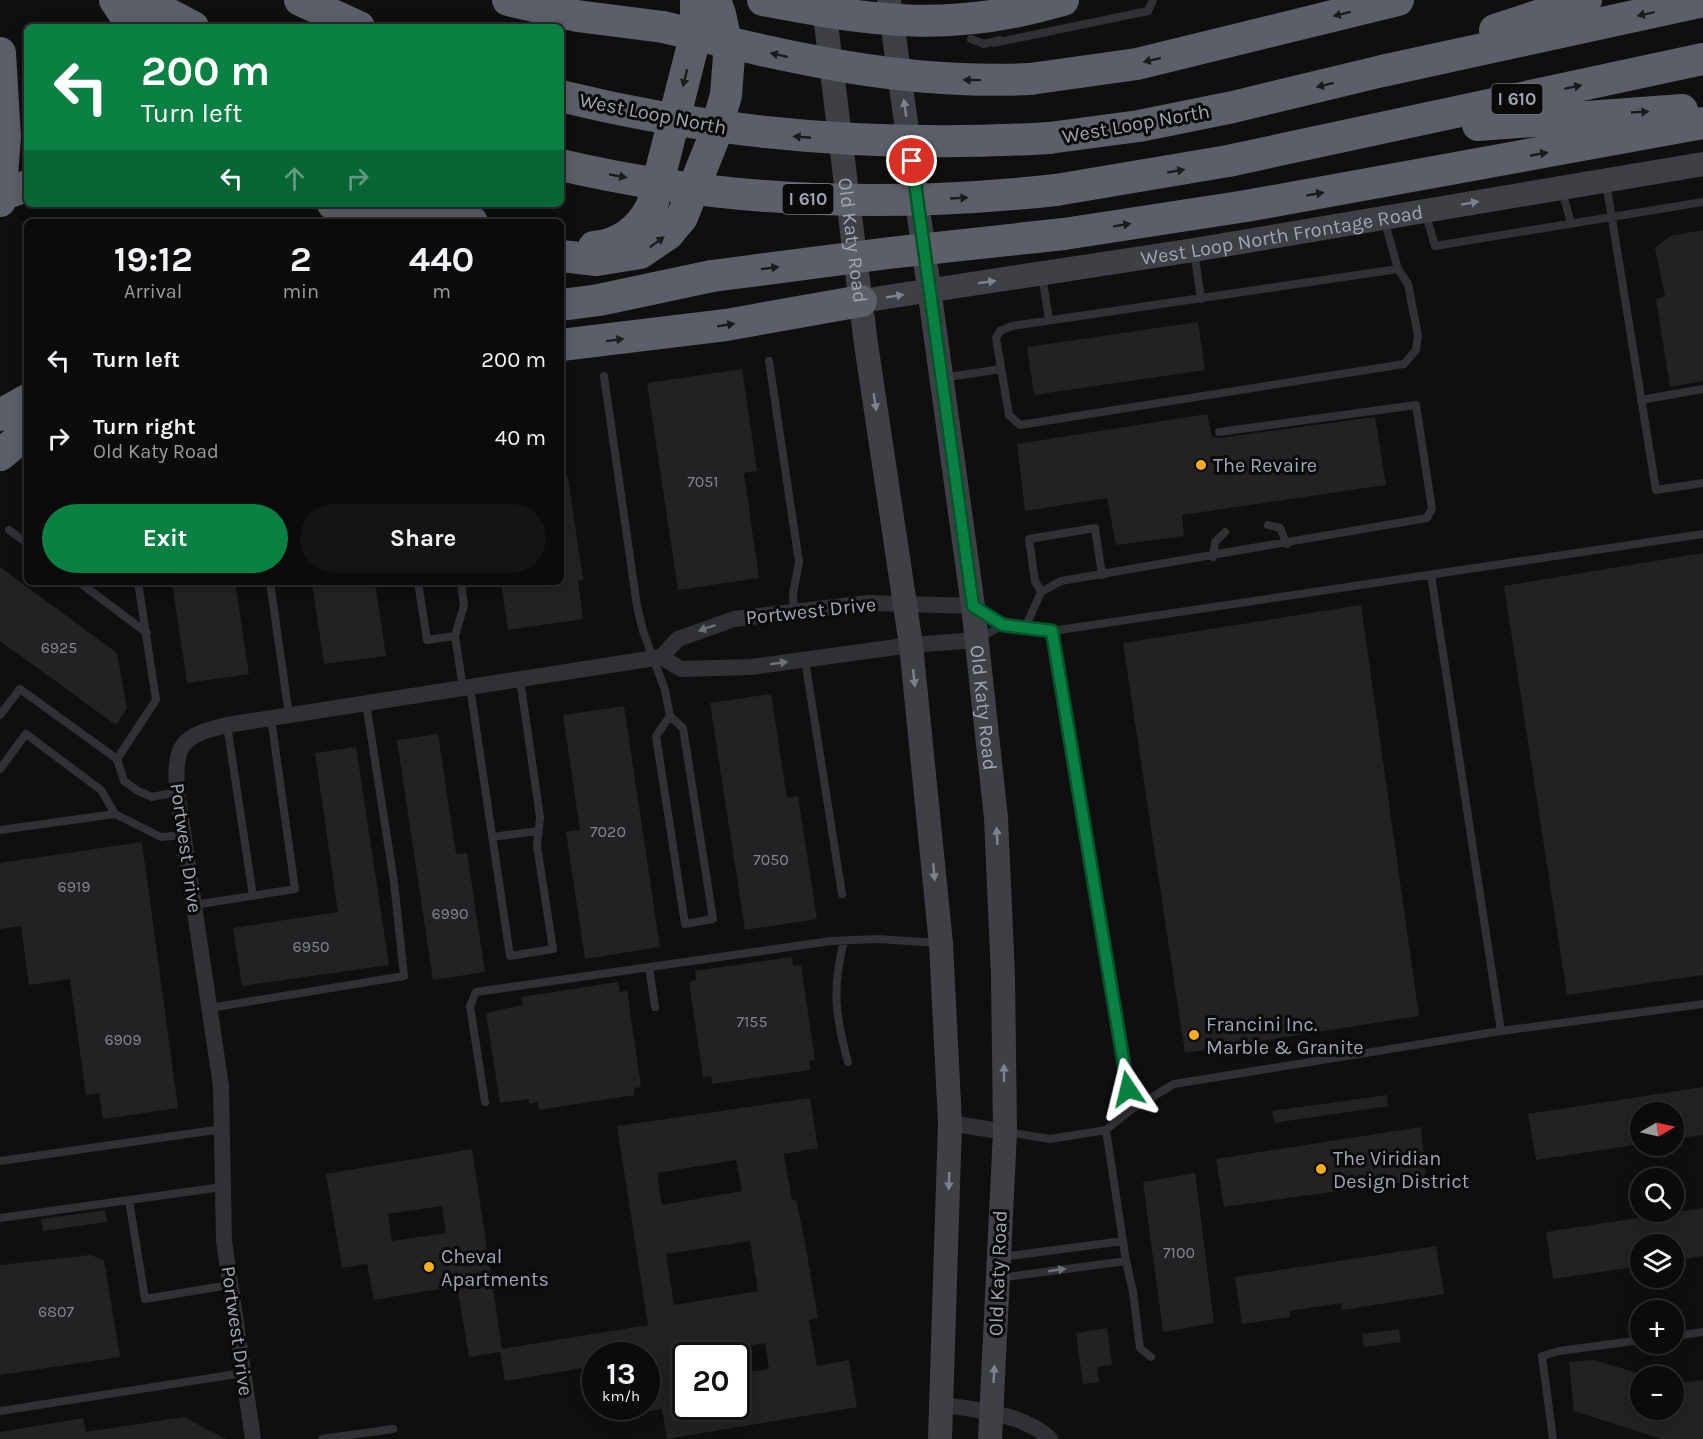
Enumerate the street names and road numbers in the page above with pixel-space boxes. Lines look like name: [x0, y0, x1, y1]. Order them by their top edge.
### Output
road number: I 610: [1492, 84, 1543, 114]
street label: West Loop North: [577, 88, 729, 140]
street label: West Loop North: [1060, 100, 1212, 148]
street label: Old Katy Road: [834, 176, 872, 304]
road number: I 610: [782, 184, 834, 214]
street label: West Loop North Frontage Road: [1139, 200, 1425, 270]
street label: Portwest Drive: [745, 593, 877, 629]
street label: Old Katy Road: [966, 644, 1002, 771]
street label: Portwest Drive: [165, 782, 207, 914]
street label: Old Katy Road: [984, 1210, 1012, 1336]
street label: Portwest Drive: [216, 1265, 258, 1397]

